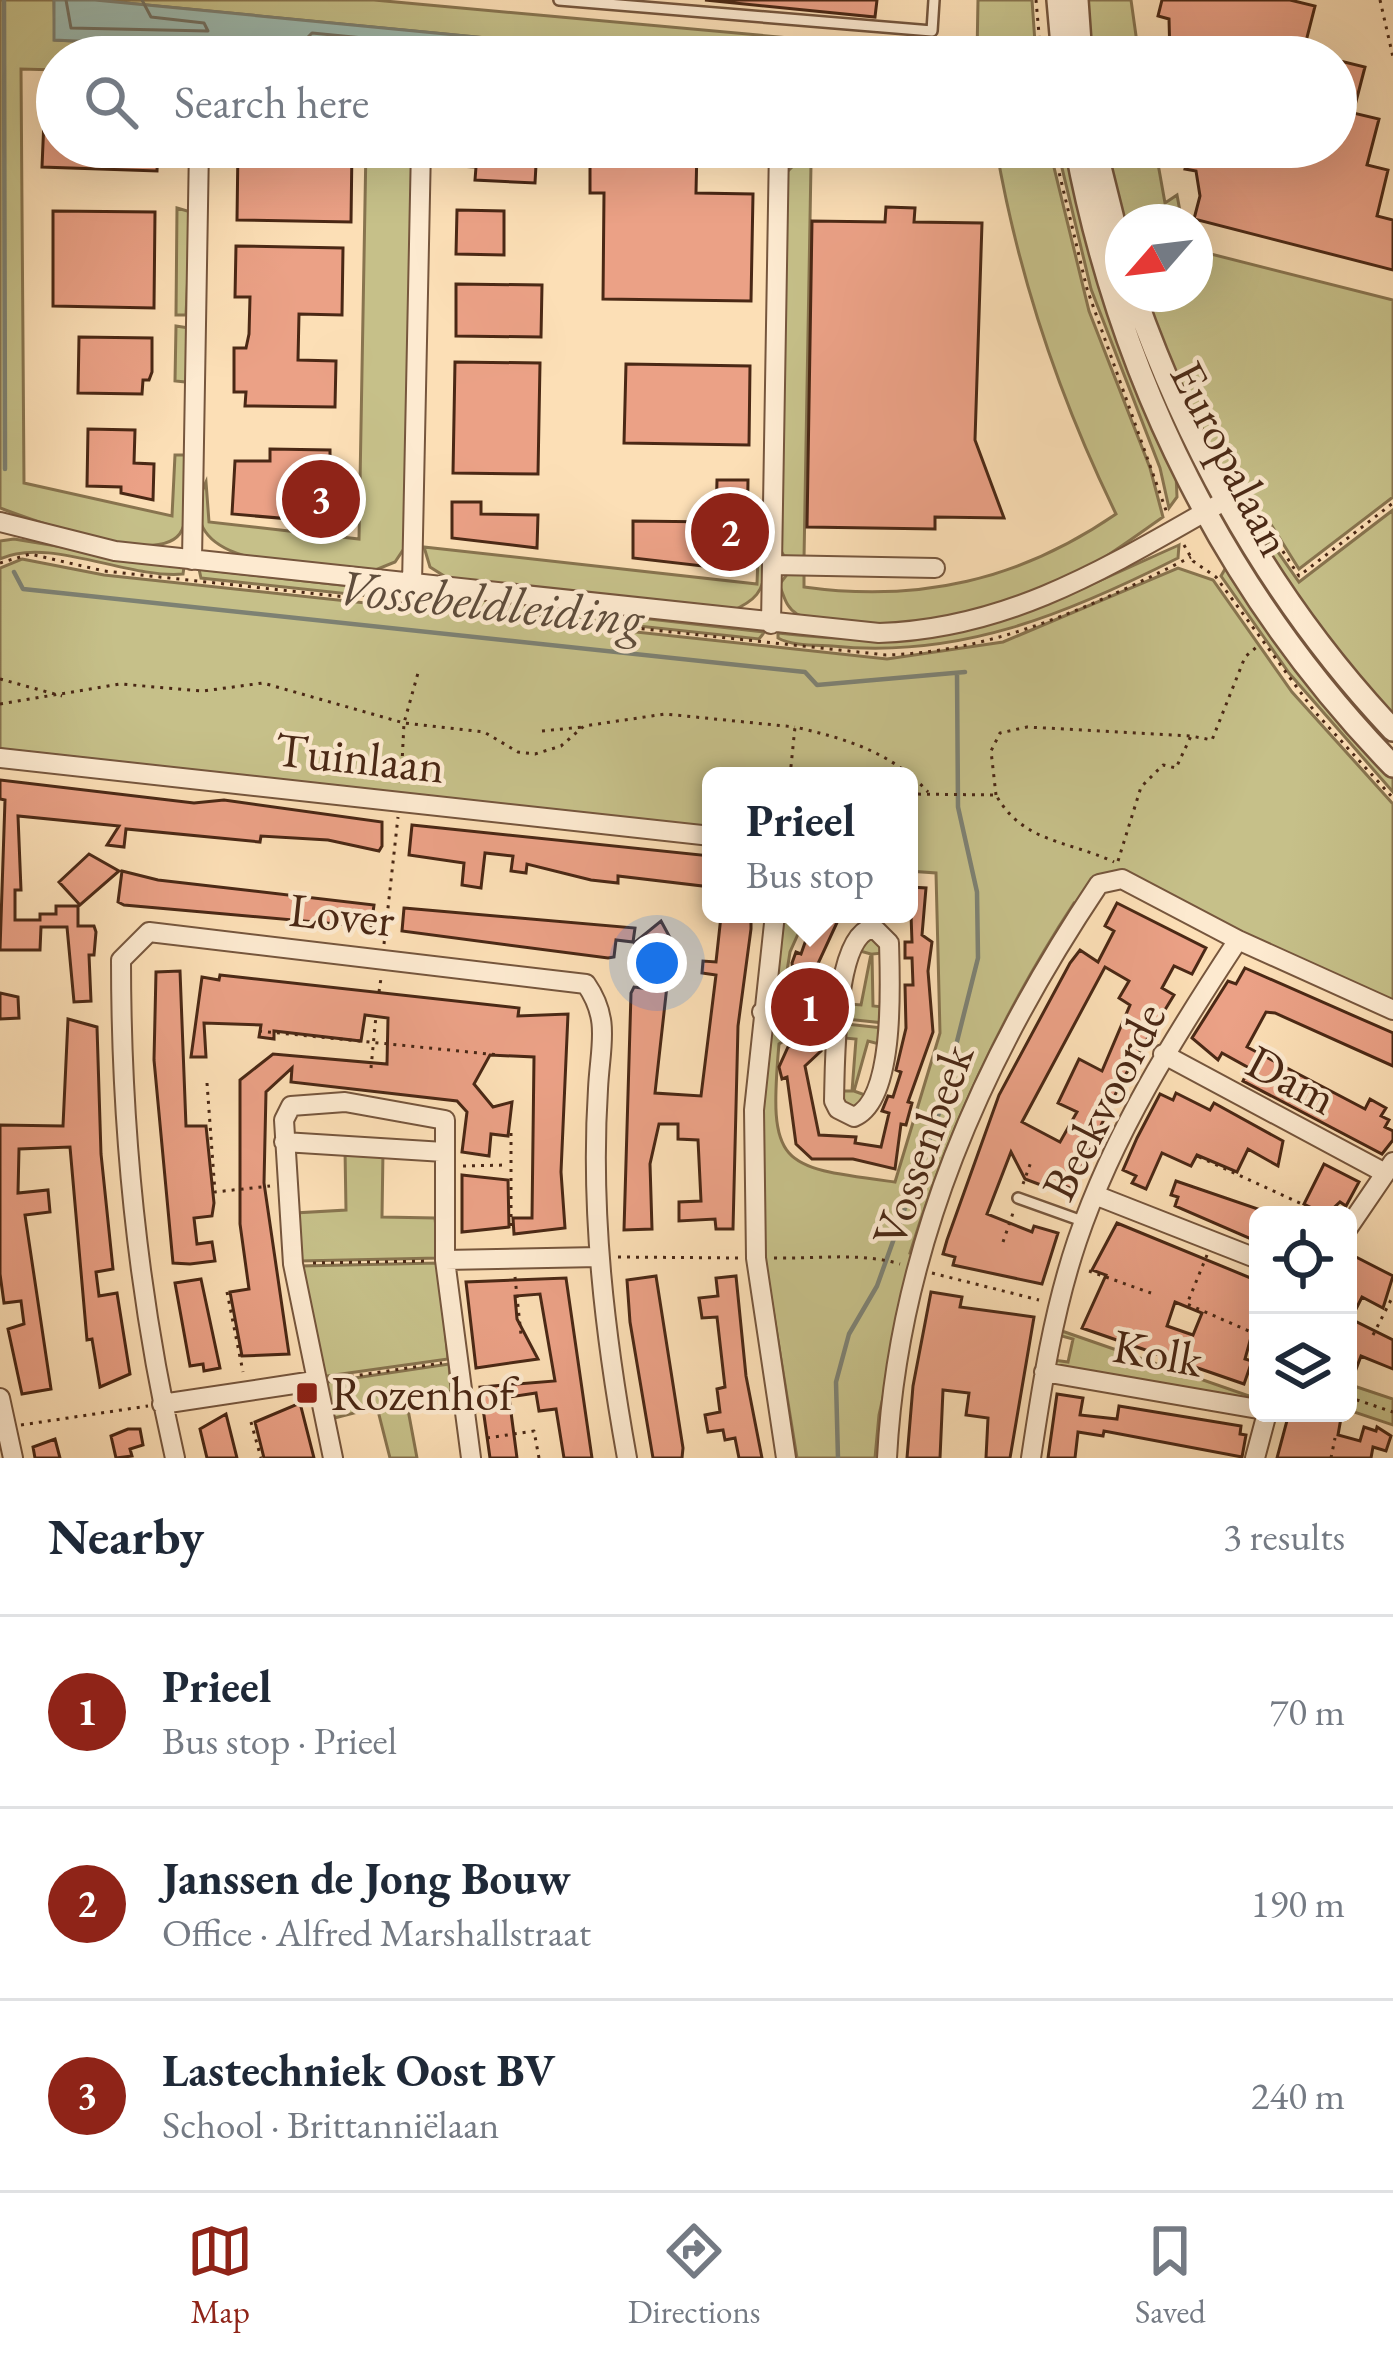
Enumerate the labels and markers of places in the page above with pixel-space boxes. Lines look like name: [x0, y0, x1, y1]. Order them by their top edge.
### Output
pin: 3: [282, 454, 360, 544]
pin: 2: [691, 487, 769, 577]
pin: 1: [771, 962, 849, 1052]
place label: Rozenhof: [331, 1362, 520, 1424]
marker: Rozenhof: [294, 1380, 320, 1406]

